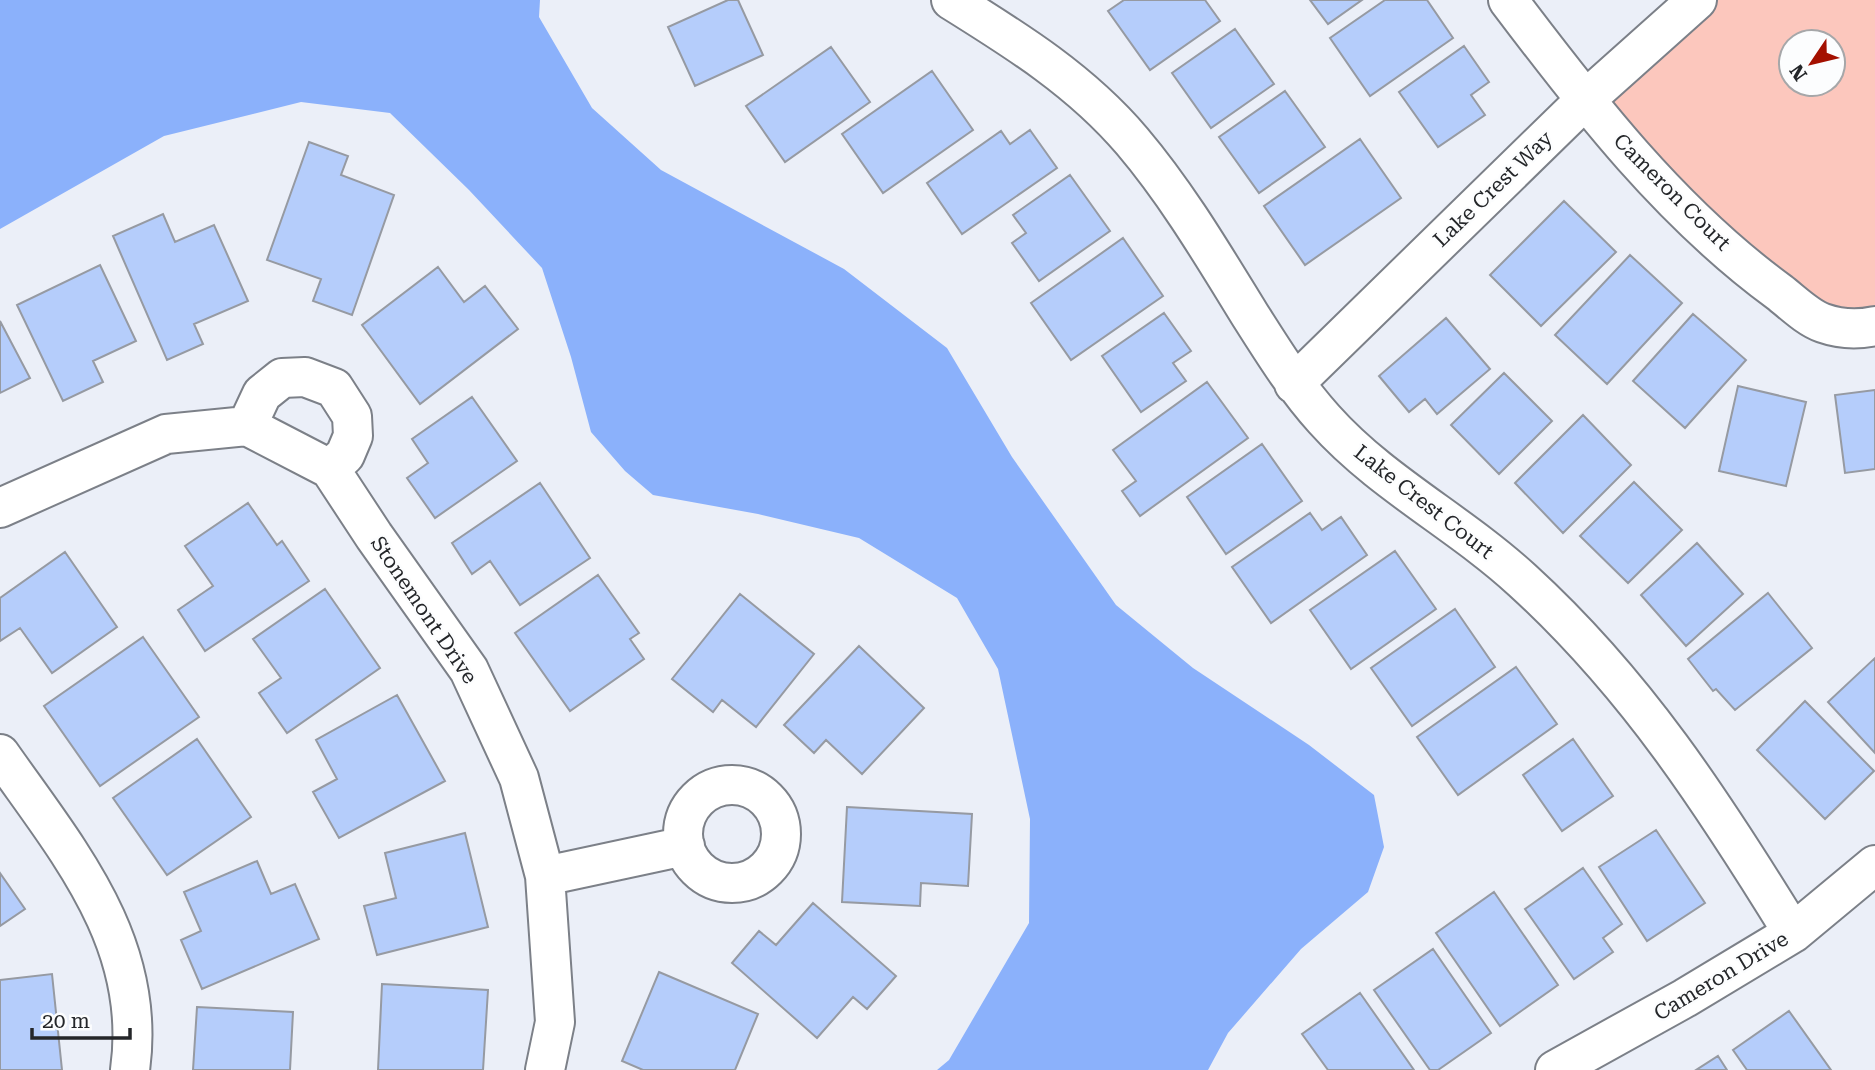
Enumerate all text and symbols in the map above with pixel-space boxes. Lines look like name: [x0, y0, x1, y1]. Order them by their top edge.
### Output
north arrow: [1777, 28, 1847, 98]
text: N: [1785, 60, 1812, 85]
street label: Lake Crest Way: [1429, 126, 1558, 252]
street label: Cameron Court: [1609, 129, 1735, 255]
street label: Lake Crest Court: [1350, 440, 1499, 564]
street label: Stonemont Drive: [366, 532, 482, 688]
street label: Cameron Drive: [1650, 927, 1792, 1025]
scale bar: [32, 996, 130, 1040]
text: 20 m: [42, 1009, 90, 1033]

